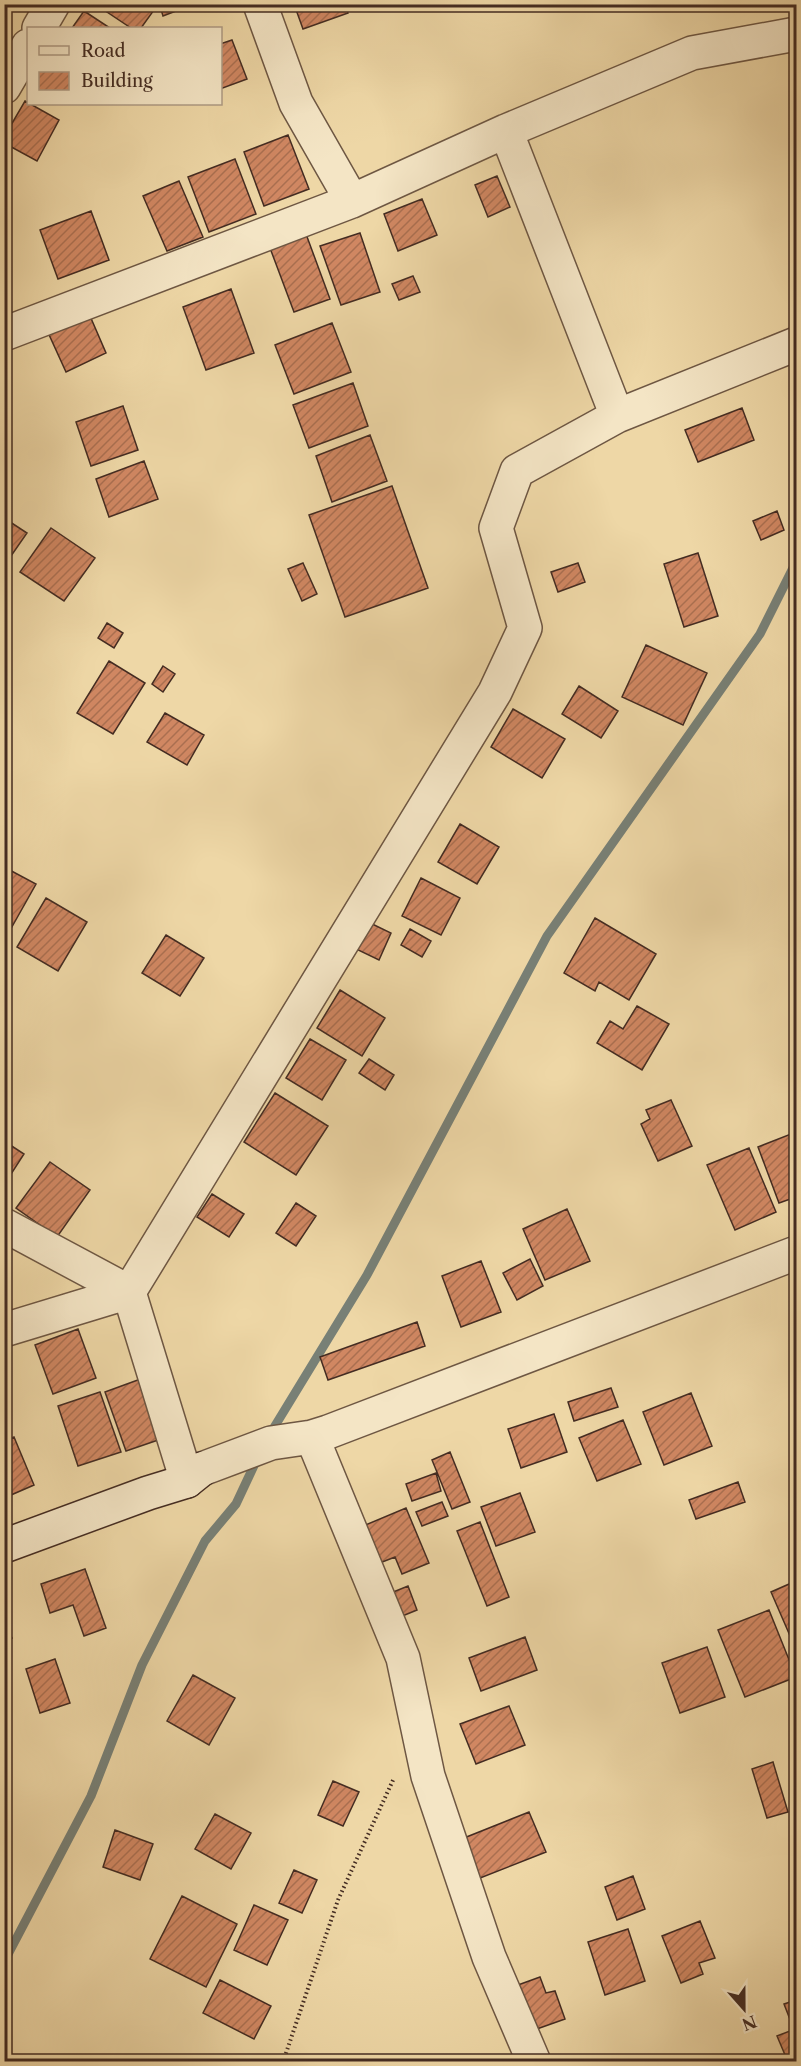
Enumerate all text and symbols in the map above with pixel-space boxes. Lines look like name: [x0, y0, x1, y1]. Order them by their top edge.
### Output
legend: [27, 27, 222, 105]
text: Road: [81, 40, 126, 62]
text: Building: [81, 70, 153, 92]
north arrow: [714, 1979, 774, 2039]
text: N: [739, 2011, 759, 2035]

